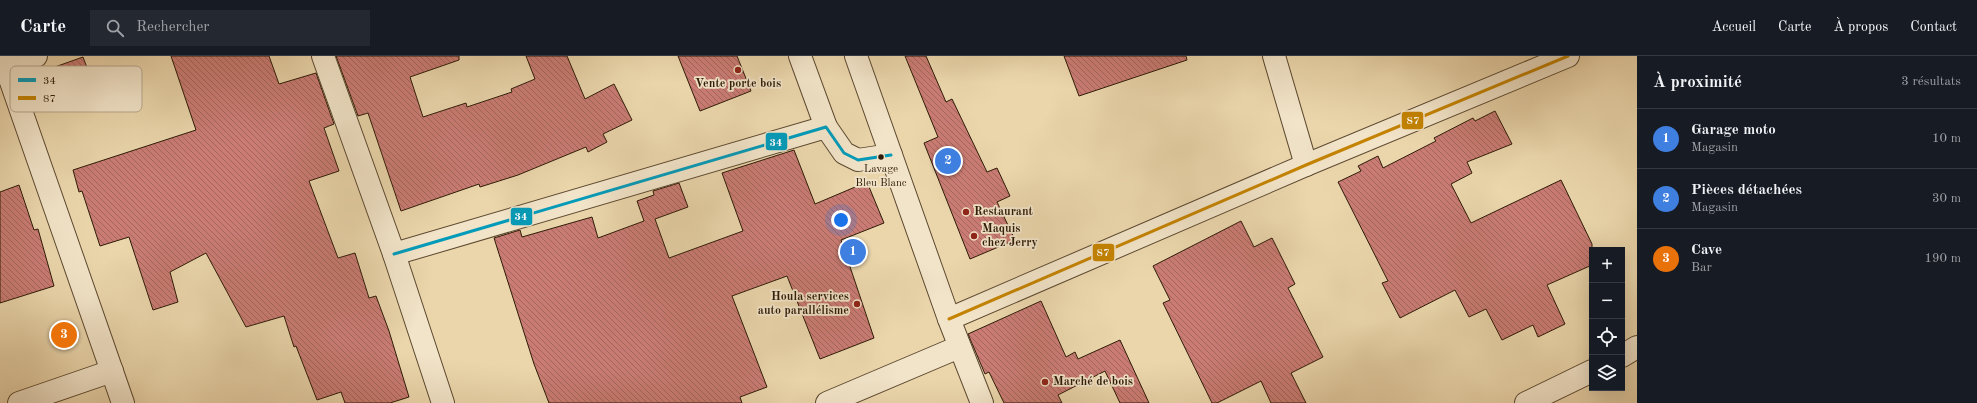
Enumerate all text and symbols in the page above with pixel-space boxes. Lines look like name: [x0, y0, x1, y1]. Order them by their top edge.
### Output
search box: [90, 10, 370, 46]
icon: search: [104, 17, 126, 39]
text: Carte: [20, 18, 66, 37]
text: Rechercher: [136, 20, 209, 35]
text: Accueil: [1712, 20, 1756, 34]
text: Carte: [1778, 20, 1811, 34]
text: À propos: [1833, 20, 1888, 34]
text: Contact: [1910, 20, 1957, 34]
marker: Vente porte bois: [733, 65, 743, 75]
legend: [10, 66, 142, 112]
text: À proximité: [1653, 74, 1742, 91]
text: 3 résultats: [1901, 75, 1961, 88]
text: 34: [43, 76, 56, 87]
place label: Vente porte bois: [695, 78, 781, 90]
text: 87: [43, 94, 56, 105]
line badge: 87: [1401, 111, 1424, 130]
text: 87: [1407, 116, 1419, 127]
text: Garage moto: [1691, 123, 1776, 138]
line badge: 34: [765, 132, 788, 151]
text: 1: [1662, 132, 1670, 145]
text: 10 m: [1932, 132, 1961, 145]
text: 34: [770, 138, 782, 149]
text: Magasin: [1691, 141, 1738, 154]
pin: 2: [935, 146, 961, 176]
marker: Lavage Bleu Blanc: [876, 152, 886, 162]
place label: Lavage Bleu Blanc: [855, 164, 907, 189]
text: Pièces détachées: [1691, 183, 1802, 198]
text: 2: [1662, 192, 1670, 205]
text: 30 m: [1932, 192, 1961, 205]
text: Magasin: [1691, 201, 1738, 214]
place label: Restaurant: [974, 206, 1034, 218]
line badge: 34: [510, 207, 533, 226]
marker: Restaurant: [961, 207, 971, 217]
your location: [831, 210, 851, 230]
text: 34: [515, 212, 527, 223]
place label: Maquis chez Jerry: [982, 223, 1038, 249]
marker: Maquis chez Jerry: [969, 231, 979, 241]
pin: 1: [840, 237, 866, 267]
line badge: 87: [1092, 243, 1115, 262]
text: Cave: [1691, 243, 1722, 258]
map controls: [1589, 247, 1625, 391]
button: +: [1589, 247, 1625, 283]
text: 87: [1097, 248, 1109, 259]
text: 3: [1662, 252, 1670, 265]
text: 190 m: [1924, 252, 1961, 265]
text: Bar: [1691, 261, 1712, 274]
button: −: [1589, 283, 1625, 319]
place label: Houla services auto parallélisme: [758, 291, 849, 317]
marker: Houla services auto parallélisme: [852, 299, 862, 309]
button: locate: [1589, 319, 1625, 355]
pin: 3: [51, 320, 77, 350]
button: layers: [1589, 355, 1625, 391]
place label: Marché de bois: [1053, 376, 1133, 388]
marker: Marché de bois: [1040, 377, 1050, 387]

